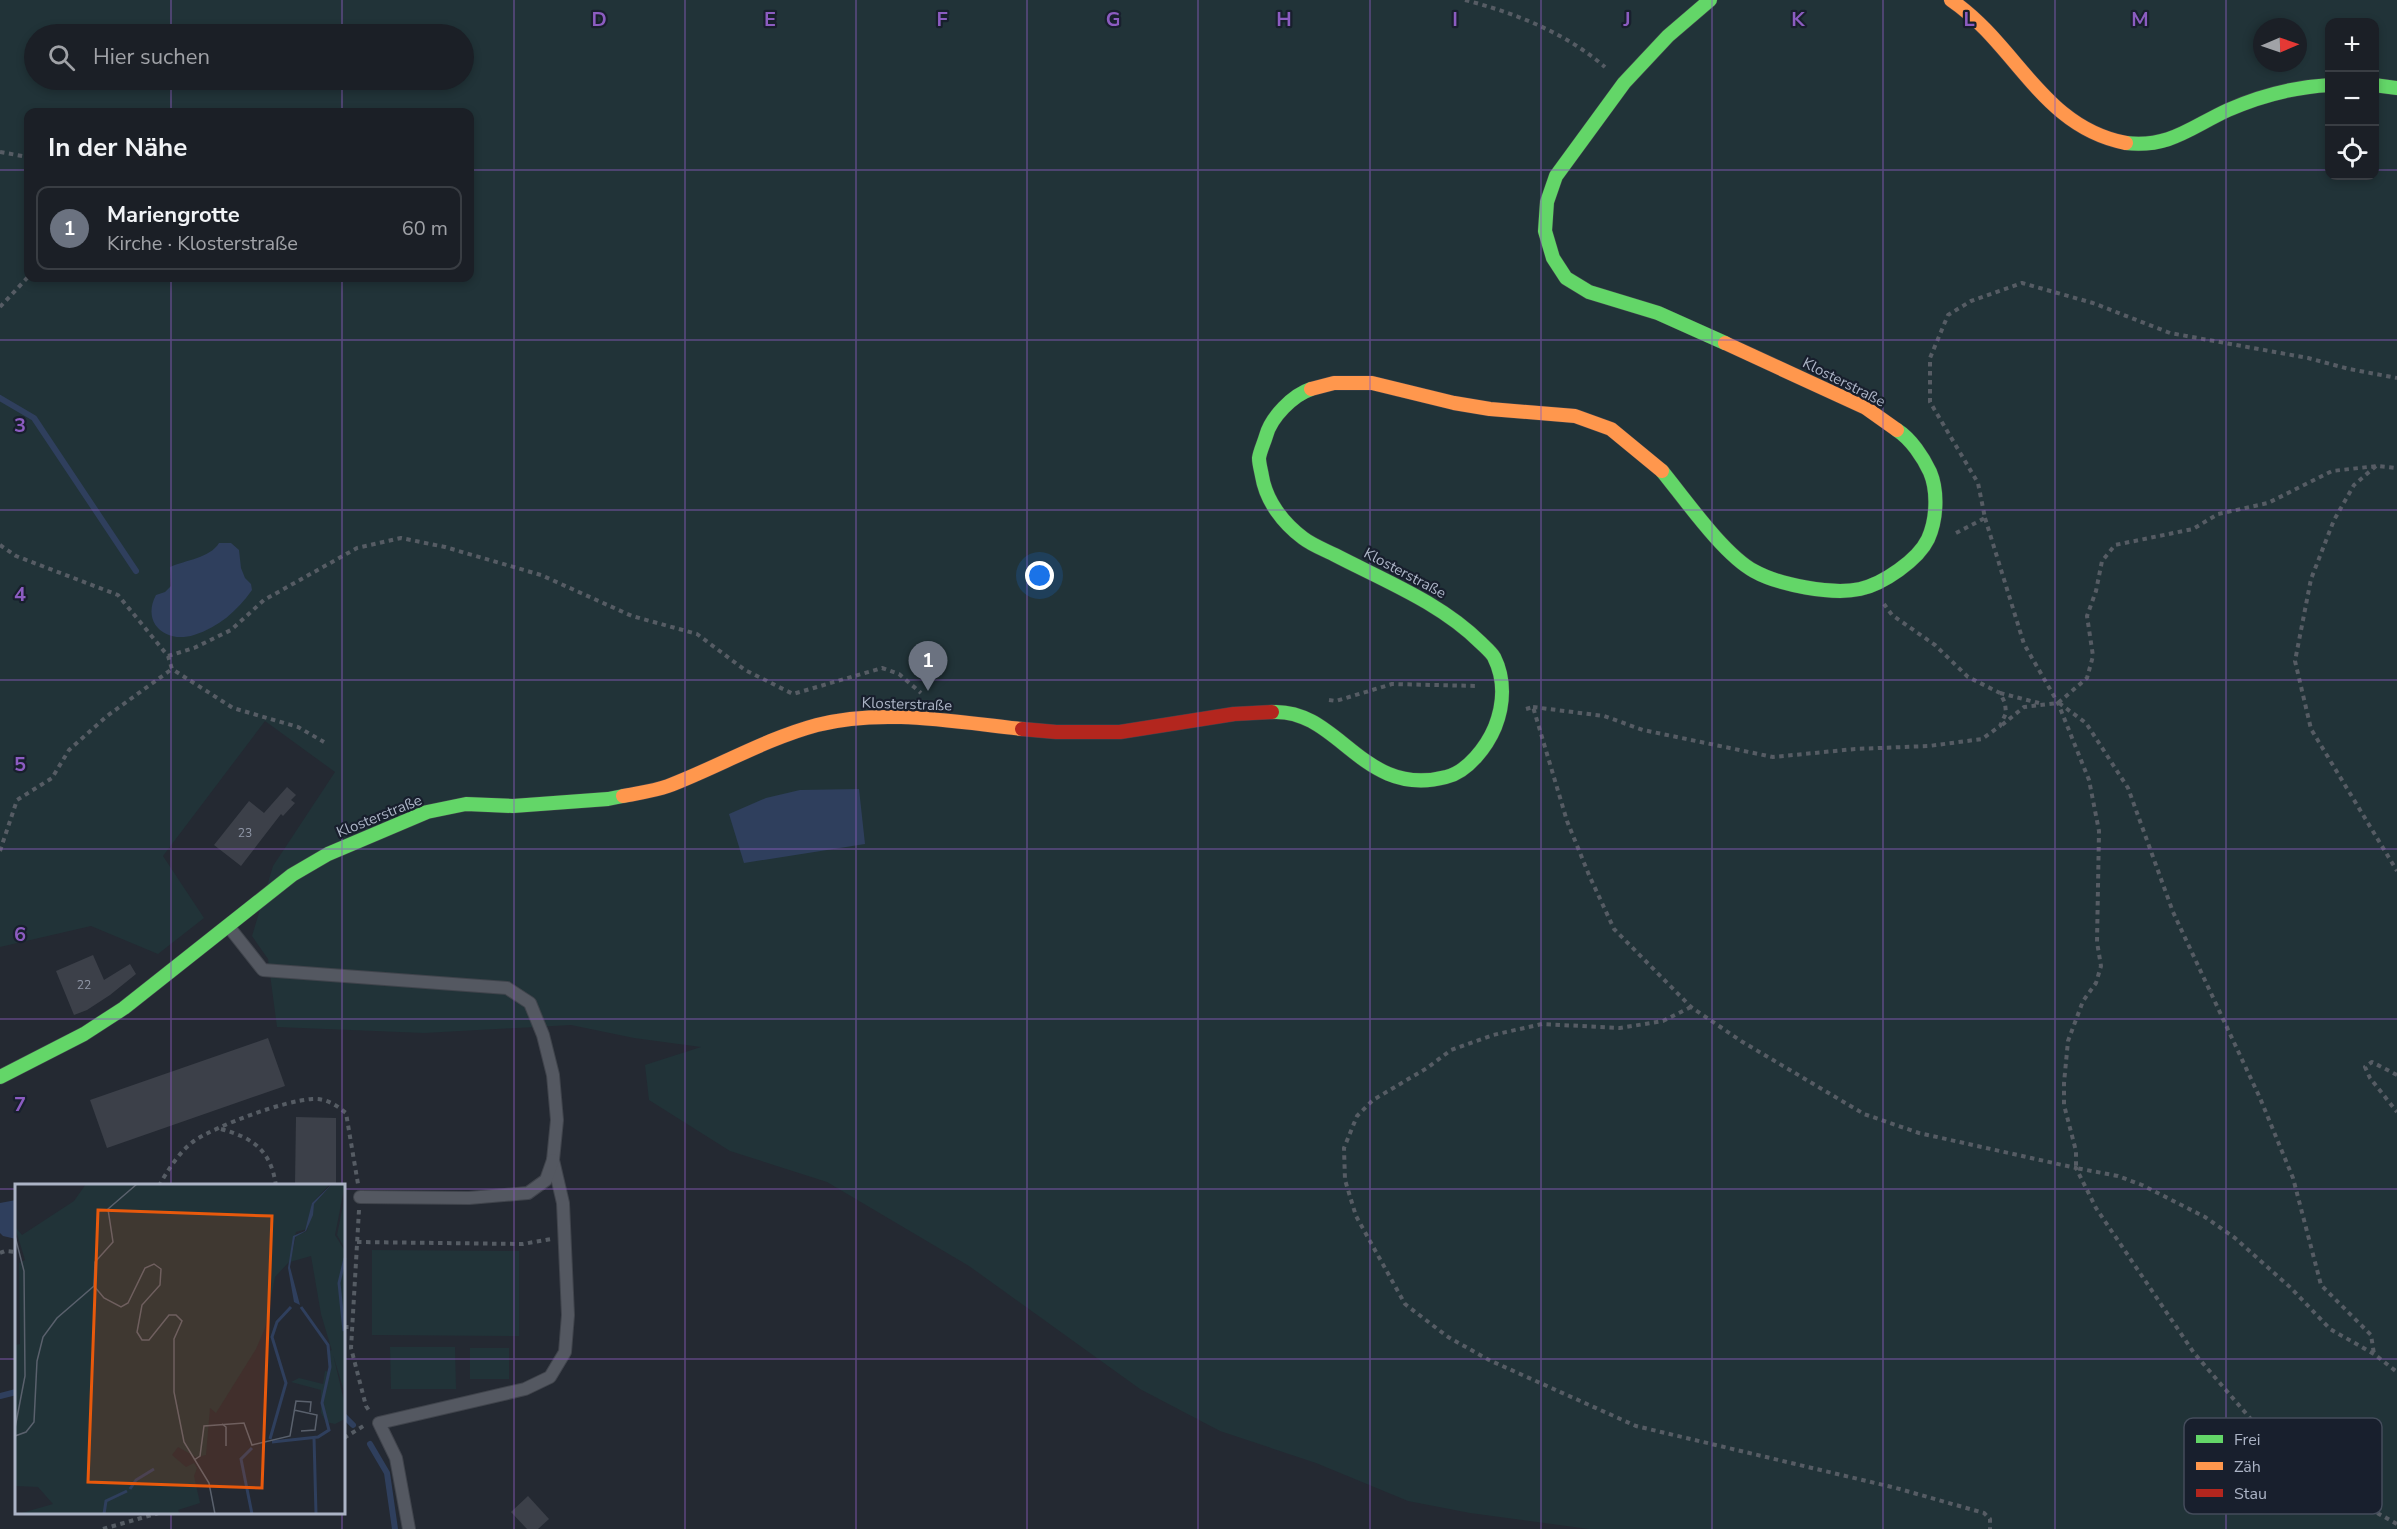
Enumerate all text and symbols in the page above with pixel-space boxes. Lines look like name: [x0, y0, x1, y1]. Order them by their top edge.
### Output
text: D: [591, 6, 607, 33]
text: E: [764, 6, 776, 33]
text: F: [936, 6, 948, 33]
text: G: [1106, 6, 1120, 33]
text: H: [1276, 6, 1292, 33]
text: I: [1452, 6, 1458, 33]
text: J: [1622, 6, 1631, 33]
text: K: [1791, 6, 1805, 33]
text: L: [1963, 6, 1975, 33]
text: M: [2131, 6, 2149, 33]
north arrow: [2253, 18, 2307, 72]
map controls: [2325, 18, 2379, 180]
button: +: [2325, 18, 2379, 72]
search box: [24, 24, 474, 90]
icon: search: [45, 41, 78, 74]
text: Hier suchen: [93, 42, 210, 72]
button: −: [2325, 72, 2379, 126]
button: locate: [2325, 126, 2379, 180]
text: In der Nähe: [48, 130, 187, 165]
text: Mariengrotte: [107, 200, 240, 230]
text: 1: [64, 215, 76, 242]
text: 60 m: [402, 215, 448, 242]
text: Kirche · Klosterstraße: [107, 230, 298, 257]
street label: Klosterstraße: [1799, 353, 1889, 411]
text: 3: [14, 412, 26, 439]
street label: Klosterstraße: [1360, 543, 1450, 603]
your location: [1025, 561, 1054, 590]
text: 4: [14, 581, 26, 608]
pin: 1: [908, 642, 948, 691]
street label: Klosterstraße: [861, 692, 953, 716]
text: 5: [14, 751, 26, 778]
street label: Klosterstraße: [333, 790, 425, 842]
house number: 23: [238, 825, 252, 841]
text: 6: [14, 921, 26, 948]
house number: 22: [77, 977, 91, 993]
text: 7: [14, 1091, 26, 1118]
inset map: [15, 1184, 345, 1514]
legend: [2184, 1418, 2382, 1514]
text: Frei: [2234, 1429, 2260, 1451]
text: Zäh: [2234, 1456, 2261, 1478]
text: Stau: [2234, 1483, 2267, 1505]

